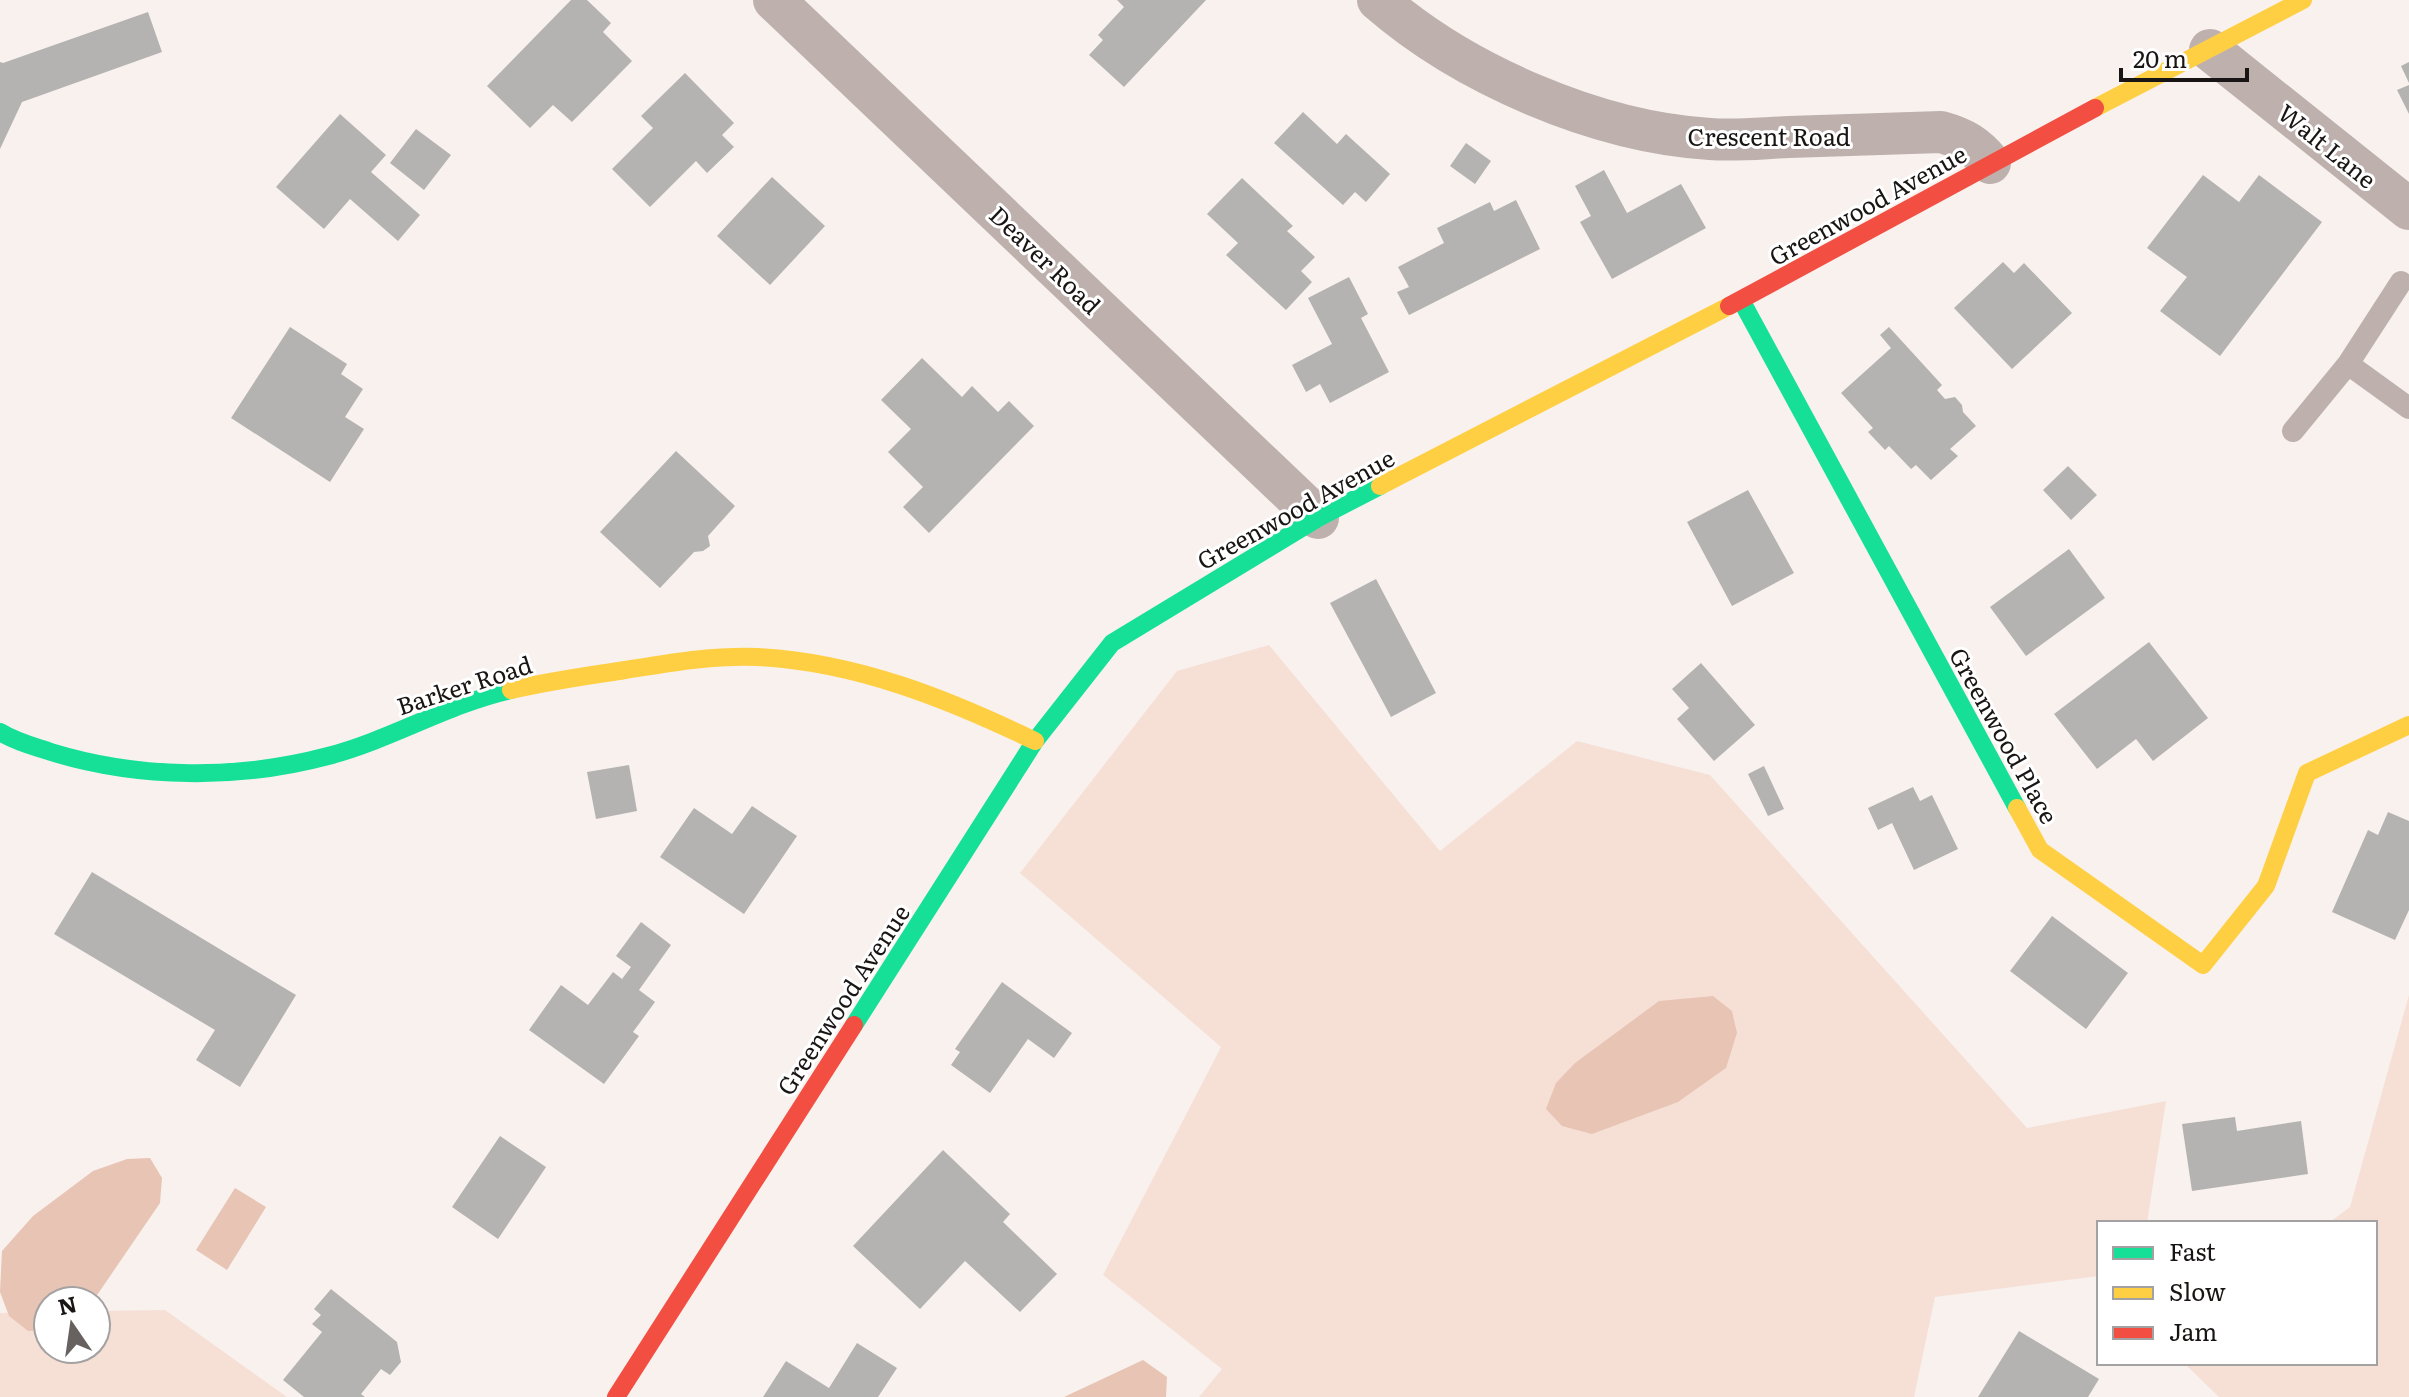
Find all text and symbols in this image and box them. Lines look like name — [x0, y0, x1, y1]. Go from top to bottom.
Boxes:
scale bar — [2121, 32, 2247, 82]
text: 20 m — [2133, 40, 2187, 75]
street label: Walt Lane — [2271, 95, 2385, 195]
street label: Crescent Road — [1688, 118, 1851, 153]
street label: Greenwood Avenue — [1762, 135, 1972, 273]
street label: Deaver Road — [982, 197, 1110, 321]
street label: Greenwood Avenue — [1190, 439, 1400, 577]
street label: Greenwood Place — [1942, 641, 2068, 829]
street label: Barker Road — [392, 646, 536, 722]
street label: Greenwood Avenue — [767, 897, 917, 1101]
legend — [2097, 1221, 2377, 1365]
text: Fast — [2169, 1233, 2216, 1268]
text: Slow — [2169, 1273, 2226, 1308]
north arrow — [32, 1285, 112, 1365]
text: N — [54, 1286, 80, 1322]
text: Jam — [2169, 1313, 2217, 1348]

